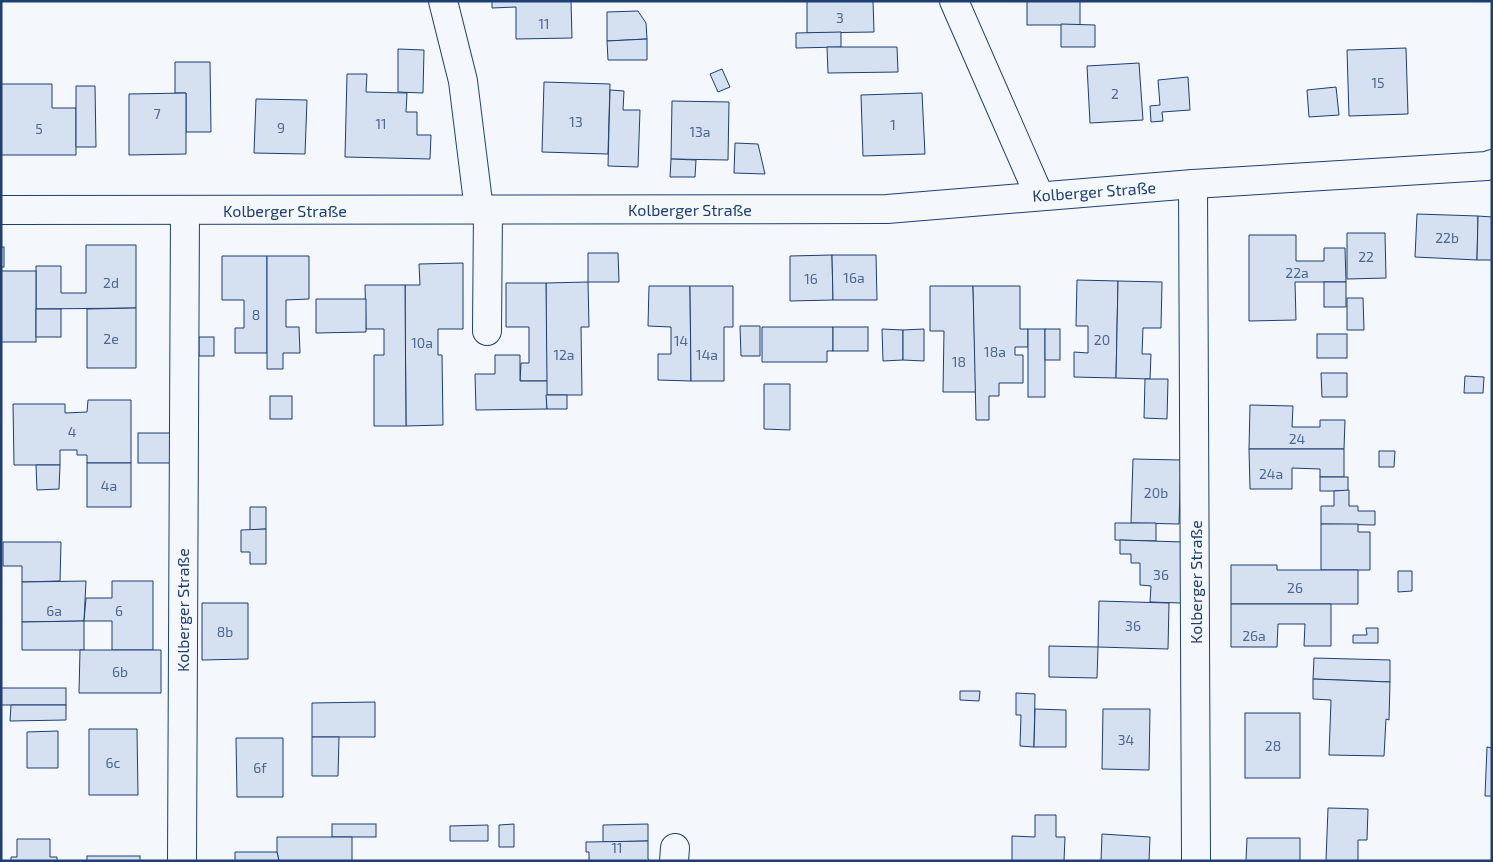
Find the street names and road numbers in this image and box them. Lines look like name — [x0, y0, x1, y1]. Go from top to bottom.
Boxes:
street label: Kolberger Straße — [1032, 177, 1156, 205]
street label: Kolberger Straße — [628, 200, 752, 219]
street label: Kolberger Straße — [223, 201, 347, 220]
street label: Kolberger Straße — [1186, 520, 1205, 644]
street label: Kolberger Straße — [173, 548, 192, 672]

